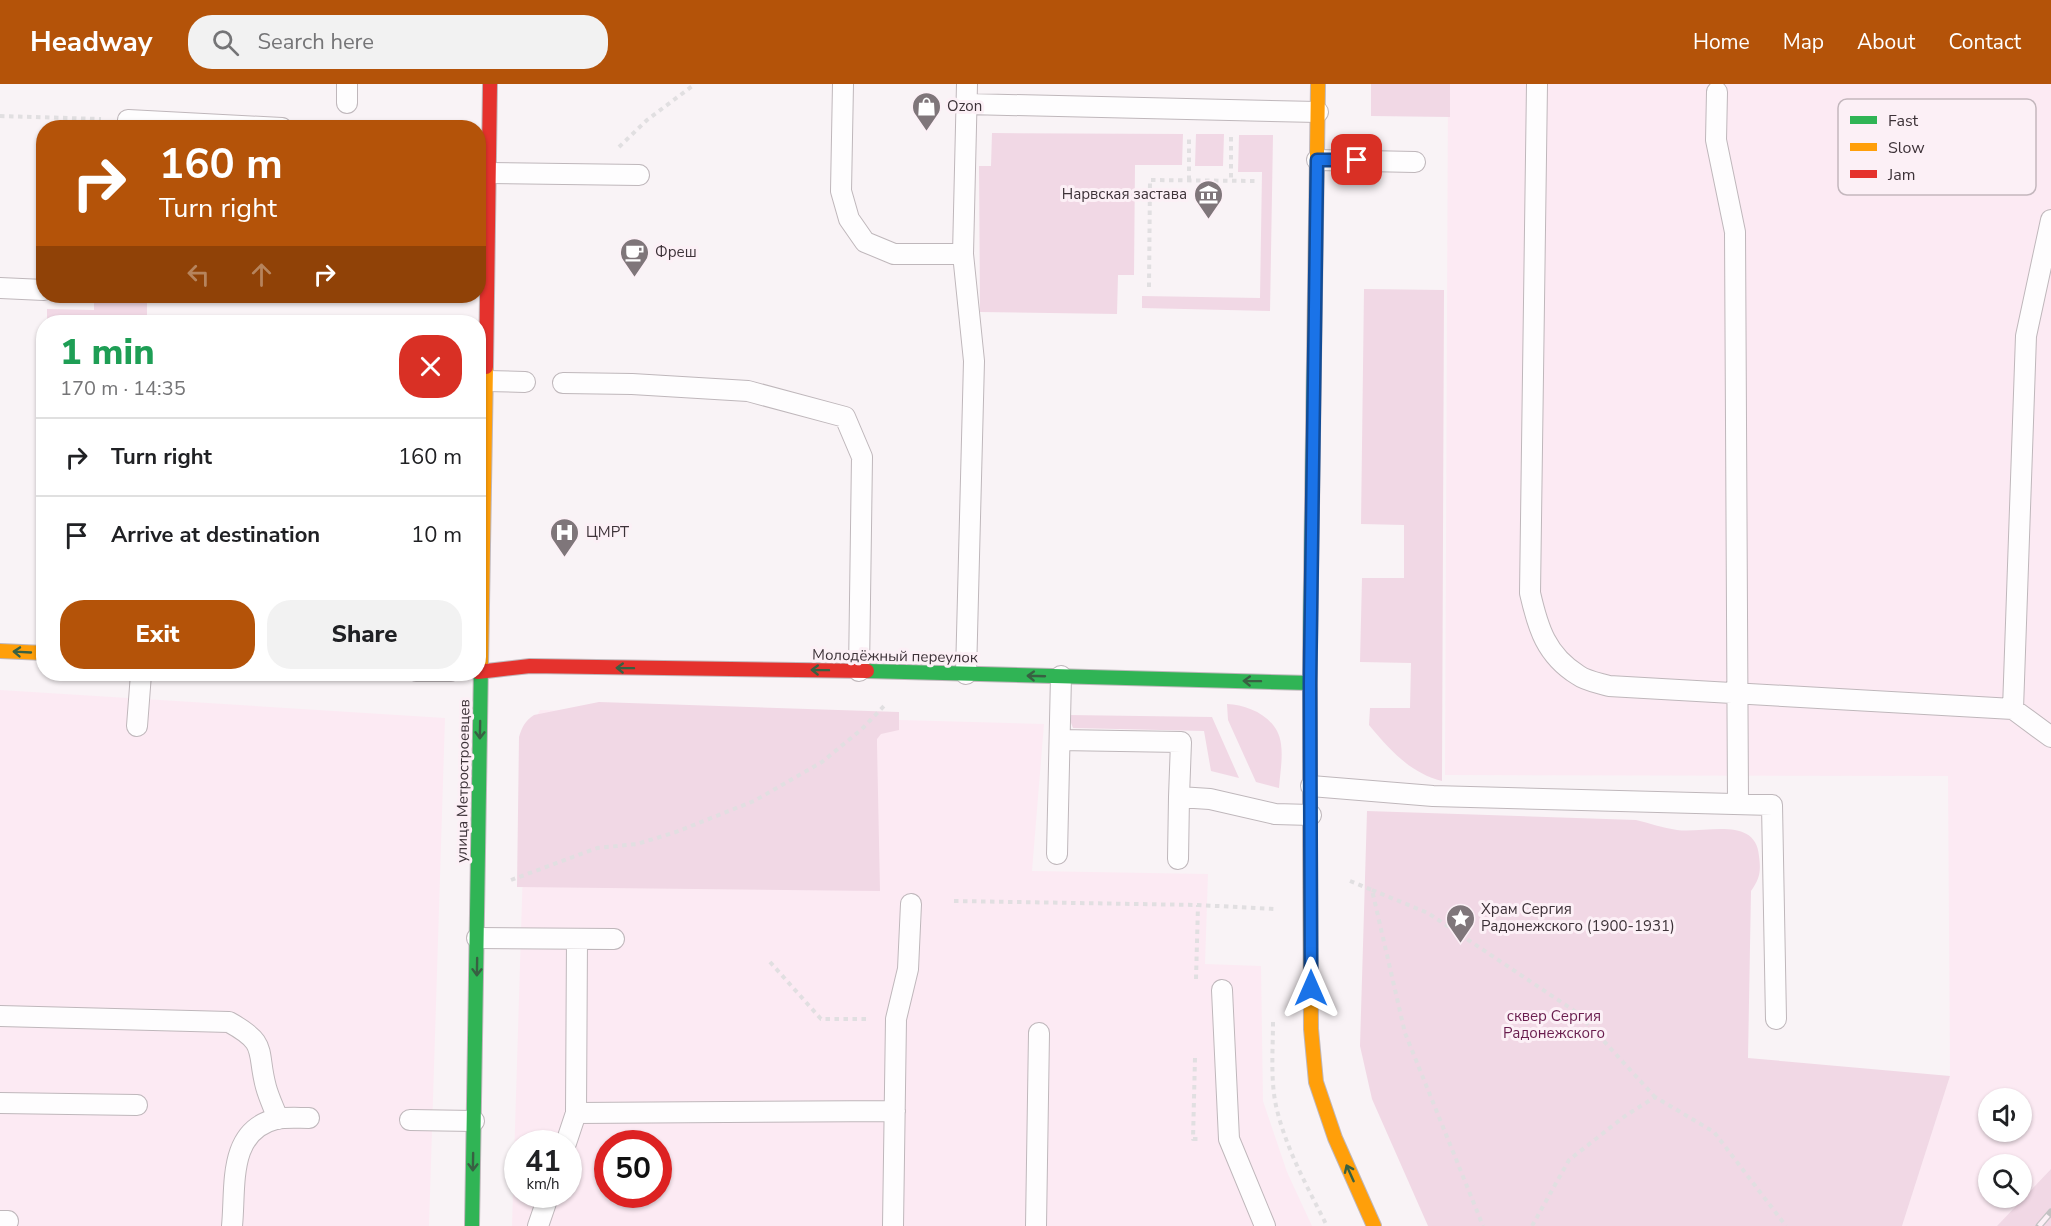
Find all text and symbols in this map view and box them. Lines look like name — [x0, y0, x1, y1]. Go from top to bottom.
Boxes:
search box — [188, 15, 608, 69]
text: Headway — [30, 23, 152, 61]
icon: search — [209, 26, 242, 59]
text: Search here — [257, 27, 374, 57]
text: Home — [1693, 28, 1750, 56]
text: Map — [1783, 28, 1824, 56]
text: About — [1857, 28, 1915, 56]
text: Contact — [1948, 28, 2021, 56]
shop icon: Ozon — [910, 90, 942, 132]
place label: Ozon — [947, 96, 982, 116]
legend — [1838, 99, 2036, 195]
text: Fast — [1888, 110, 1919, 132]
pin — [1331, 134, 1382, 185]
text: 160 m — [159, 136, 283, 193]
text: Slow — [1888, 137, 1925, 159]
icon: arrive — [1340, 143, 1373, 176]
icon: right — [60, 144, 138, 222]
text: Jam — [1887, 164, 1915, 186]
museum icon: Нарвская застава — [1192, 178, 1224, 220]
place label: Нарвская застава — [1062, 184, 1187, 204]
text: Turn right — [159, 190, 277, 227]
cafe icon: Фреш — [618, 236, 650, 278]
place label: Фреш — [655, 242, 697, 262]
icon: left — [182, 258, 215, 291]
icon: ahead — [245, 258, 278, 291]
icon: right — [308, 258, 341, 291]
text: 1 min — [60, 328, 155, 377]
button: close — [399, 335, 462, 398]
text: 170 m · 14:35 — [60, 375, 186, 402]
icon: right — [60, 441, 93, 474]
text: Turn right — [111, 442, 212, 472]
text: 160 m — [398, 442, 462, 472]
hospital icon: ЦМРТ — [549, 516, 581, 558]
icon: arrive — [60, 519, 93, 552]
text: Arrive at destination — [111, 520, 320, 550]
text: 10 m — [411, 520, 462, 550]
place label: ЦМРТ — [586, 522, 629, 542]
button: Exit — [60, 600, 255, 669]
button: Share — [267, 600, 462, 669]
street label: Молодёжный переулок — [812, 645, 978, 667]
one-way arrow — [12, 646, 32, 657]
one-way arrow — [615, 662, 635, 673]
one-way arrow — [810, 665, 830, 676]
one-way arrow — [1026, 670, 1046, 681]
one-way arrow — [1242, 676, 1262, 687]
street label: улица Метростроевцев — [452, 699, 474, 863]
one-way arrow — [474, 720, 486, 740]
place label: Храм Сергия Радонежского (1900-1931) — [1481, 899, 1675, 936]
place icon: Храм Сергия Радонежского (1900-1931) — [1444, 902, 1476, 944]
position arrow — [1279, 956, 1343, 1020]
one-way arrow — [471, 957, 483, 977]
park label: сквер Сергия Радонежского — [1503, 1006, 1605, 1043]
map controls — [1978, 1088, 2032, 1208]
button: sound — [1978, 1088, 2032, 1142]
speed limit sign: 50 — [594, 1130, 672, 1208]
text: 41 — [525, 1141, 561, 1182]
one-way arrow — [467, 1152, 479, 1172]
button: search — [1978, 1154, 2032, 1208]
one-way arrow — [1344, 1164, 1356, 1182]
text: km/h — [526, 1174, 560, 1194]

